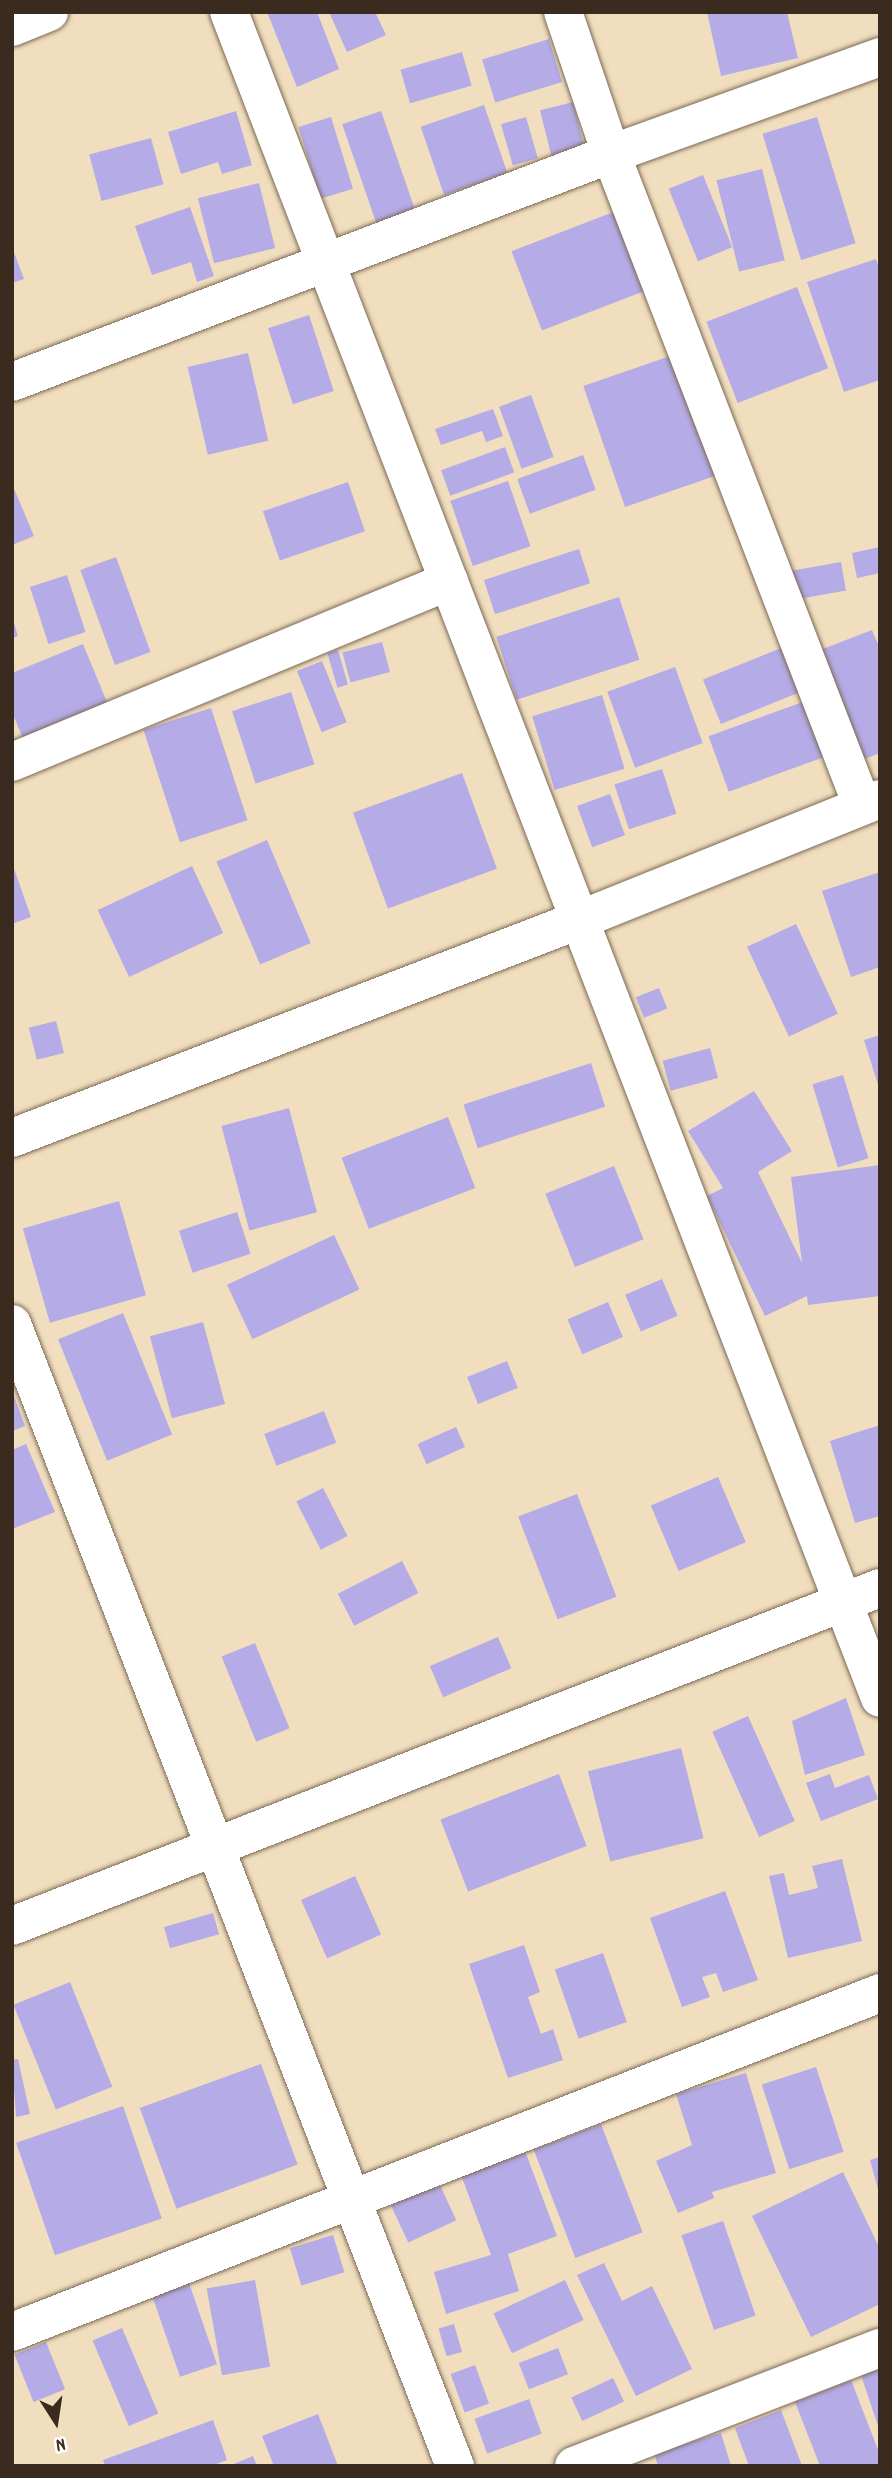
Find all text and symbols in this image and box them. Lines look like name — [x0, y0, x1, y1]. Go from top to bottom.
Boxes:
north arrow — [21, 2387, 91, 2457]
text: N — [53, 2429, 68, 2457]

